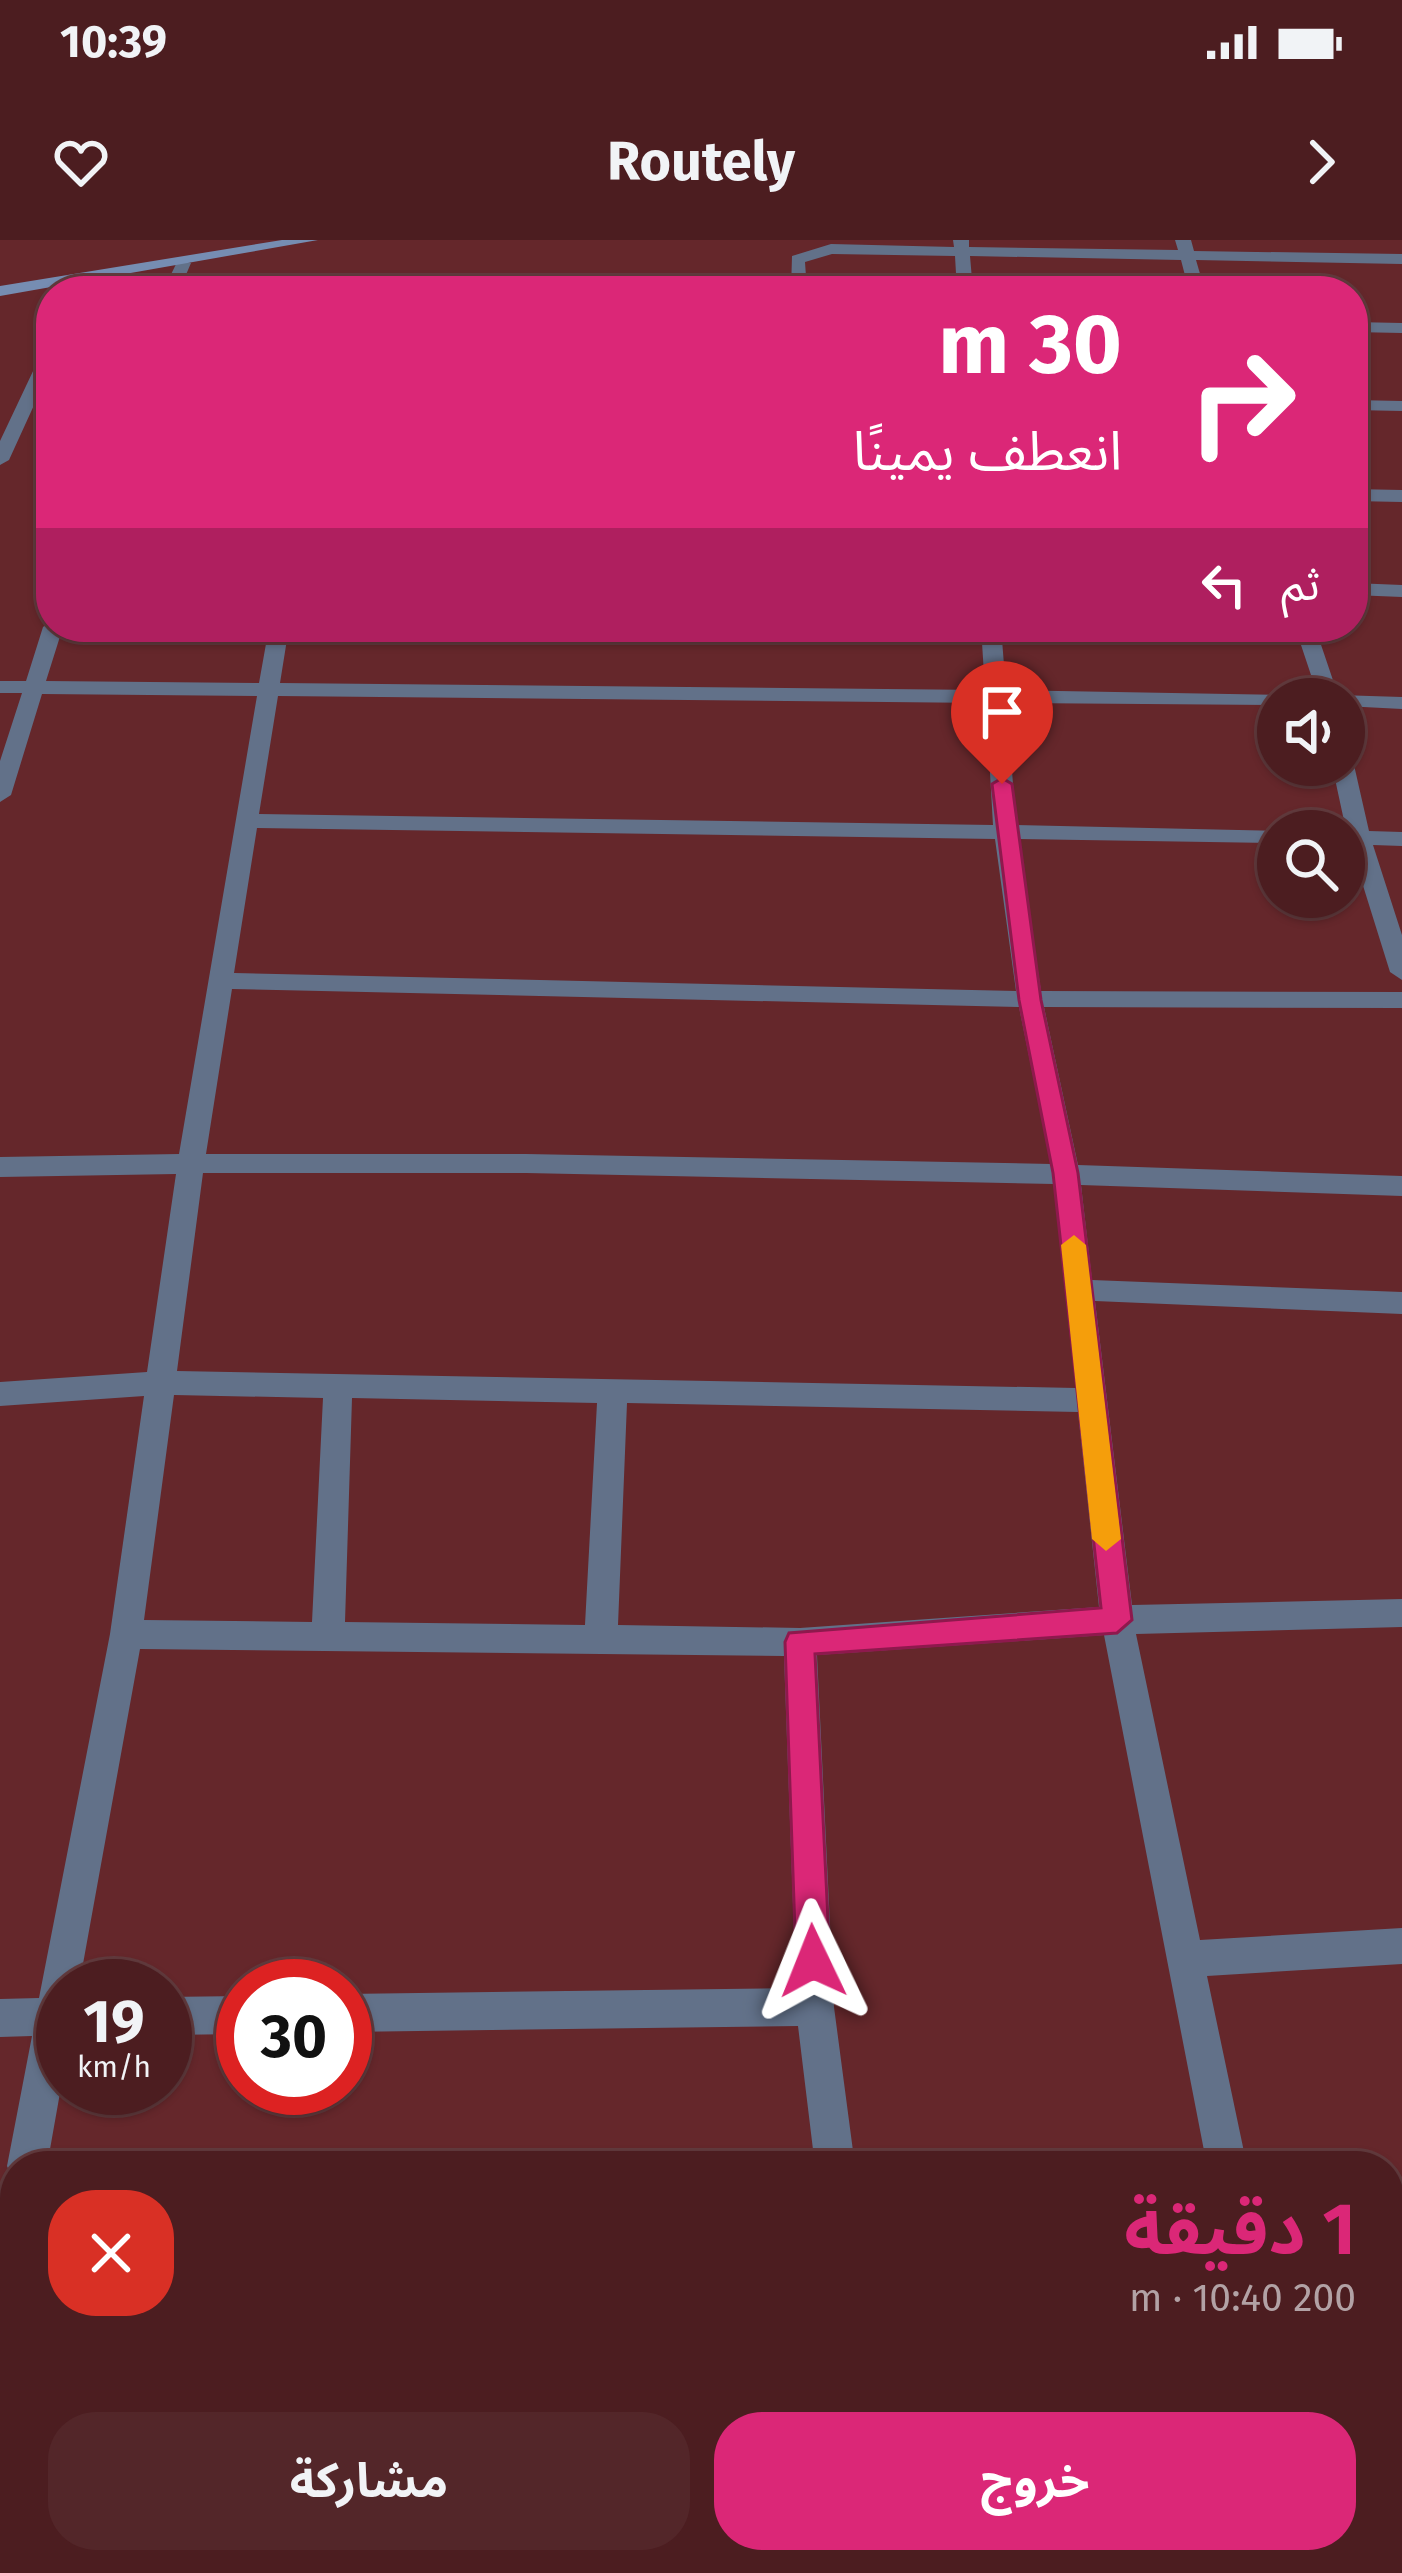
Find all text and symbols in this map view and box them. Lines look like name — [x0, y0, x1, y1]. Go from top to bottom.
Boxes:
text: 10:39 — [60, 15, 167, 69]
icon: heart — [48, 129, 114, 195]
icon: forward — [1288, 129, 1354, 195]
text: Routely — [607, 130, 795, 194]
text: 30 m — [938, 294, 1122, 395]
icon: right — [1164, 324, 1320, 480]
text: انعطف يمينًا — [853, 420, 1122, 484]
icon: left — [1191, 552, 1257, 618]
text: ثم — [1281, 558, 1320, 612]
pin — [951, 661, 1053, 784]
map controls — [1257, 678, 1365, 918]
button: sound — [1257, 678, 1365, 786]
icon: arrive — [969, 679, 1035, 745]
button: search — [1257, 810, 1365, 918]
position arrow — [750, 1898, 876, 2024]
speed limit sign: 30 — [216, 1959, 372, 2115]
text: 19 — [83, 1986, 145, 2058]
text: km/h — [77, 2049, 151, 2085]
text: 1 دقيقة — [1124, 2187, 1356, 2273]
button: close — [48, 2190, 174, 2316]
text: 200 m · 10:40 — [1129, 2275, 1356, 2321]
button: مشاركة — [48, 2412, 690, 2550]
button: خروج — [714, 2412, 1356, 2550]

